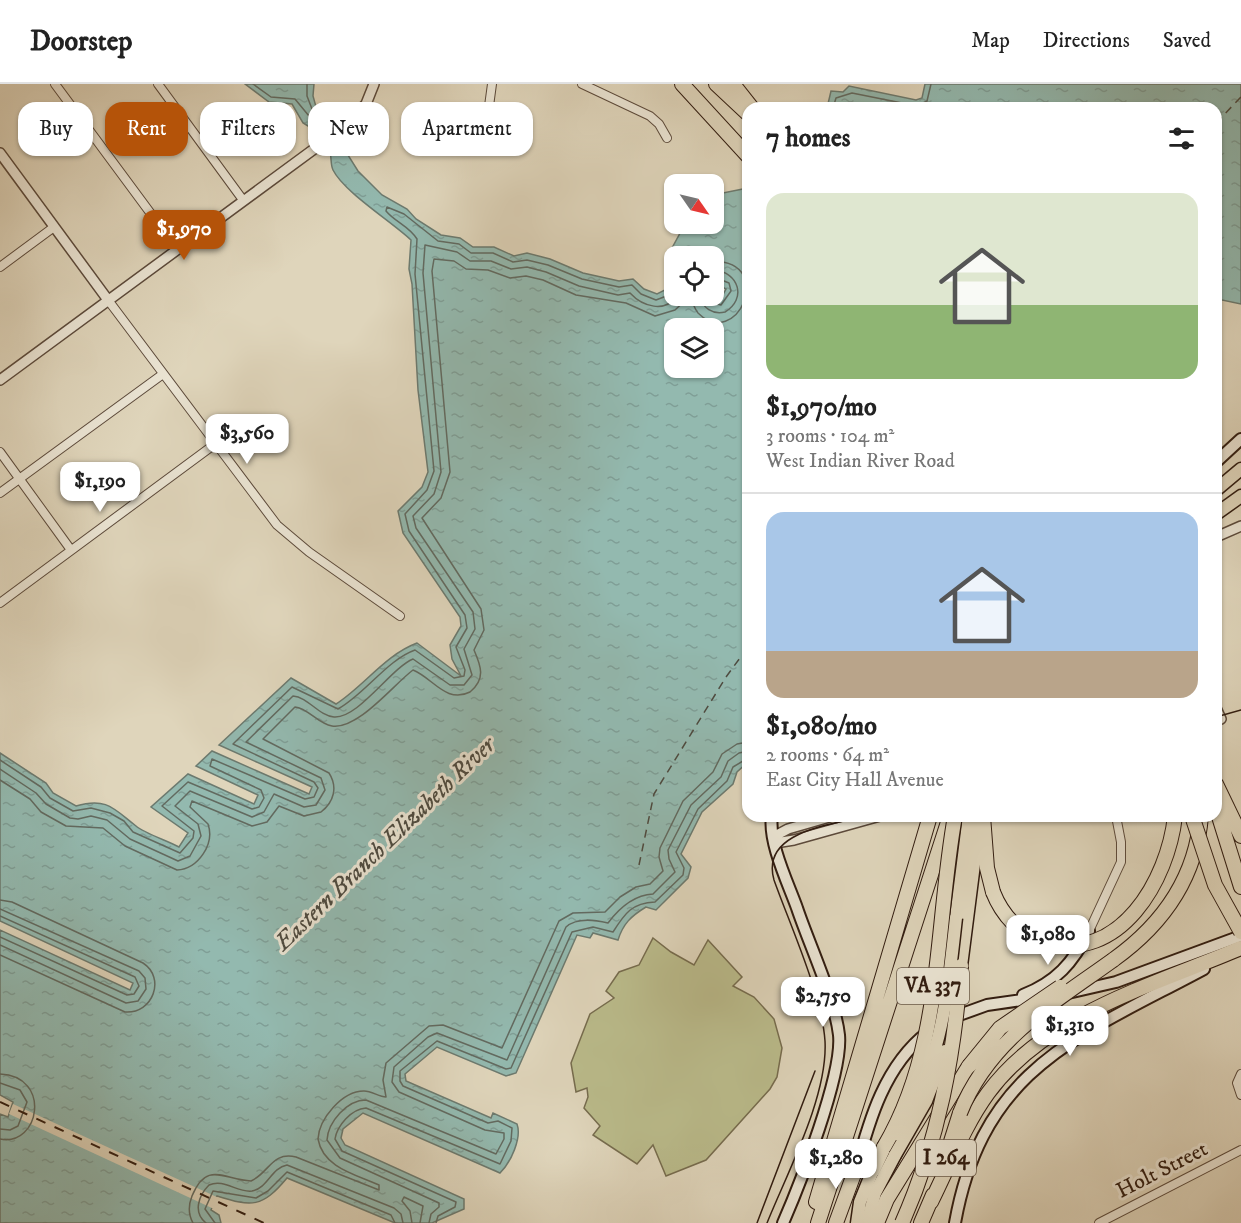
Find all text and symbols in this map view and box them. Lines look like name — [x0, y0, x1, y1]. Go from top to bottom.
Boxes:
text: Doorstep — [30, 24, 132, 59]
text: Map — [971, 28, 1010, 54]
text: Directions — [1043, 28, 1130, 54]
text: Saved — [1163, 28, 1211, 54]
chip: Buy — [18, 102, 93, 156]
chip: Rent — [105, 102, 188, 156]
chip: Filters — [200, 102, 296, 156]
chip: New — [308, 102, 389, 156]
chip: Apartment — [401, 102, 533, 156]
text: 7 homes — [766, 122, 850, 155]
icon: filters — [1165, 122, 1198, 155]
north arrow — [664, 174, 724, 234]
map controls — [664, 174, 724, 378]
pin: $1,970 — [135, 210, 233, 261]
text: $1,970 — [157, 217, 211, 242]
icon: home — [928, 232, 1036, 340]
button: locate — [664, 246, 724, 306]
button: layers — [664, 318, 724, 378]
text: $1,970/mo — [766, 391, 877, 424]
pin: $3,560 — [198, 414, 296, 465]
text: $3,560 — [220, 421, 274, 446]
text: 3 rooms · 104 m² — [766, 424, 894, 449]
text: West Indian River Road — [766, 449, 955, 474]
pin: $1,190 — [51, 462, 149, 513]
text: $1,190 — [74, 469, 126, 494]
icon: home — [928, 551, 1036, 659]
text: $1,080/mo — [766, 710, 877, 743]
water label: Eastern Branch Elizabeth River — [267, 729, 503, 959]
text: 2 rooms · 64 m² — [766, 743, 889, 768]
text: East City Hall Avenue — [766, 768, 944, 793]
pin: $1,080 — [999, 915, 1097, 966]
text: $1,080 — [1020, 922, 1076, 947]
road number: VA 337 — [897, 968, 969, 1004]
pin: $2,750 — [774, 977, 872, 1028]
text: $2,750 — [795, 984, 851, 1009]
pin: $1,310 — [1021, 1006, 1119, 1057]
text: $1,310 — [1045, 1013, 1095, 1038]
street label: Holt Street — [1112, 1135, 1212, 1205]
pin: $1,280 — [787, 1139, 885, 1190]
road number: I 264 — [916, 1140, 976, 1176]
text: $1,280 — [809, 1146, 863, 1171]

